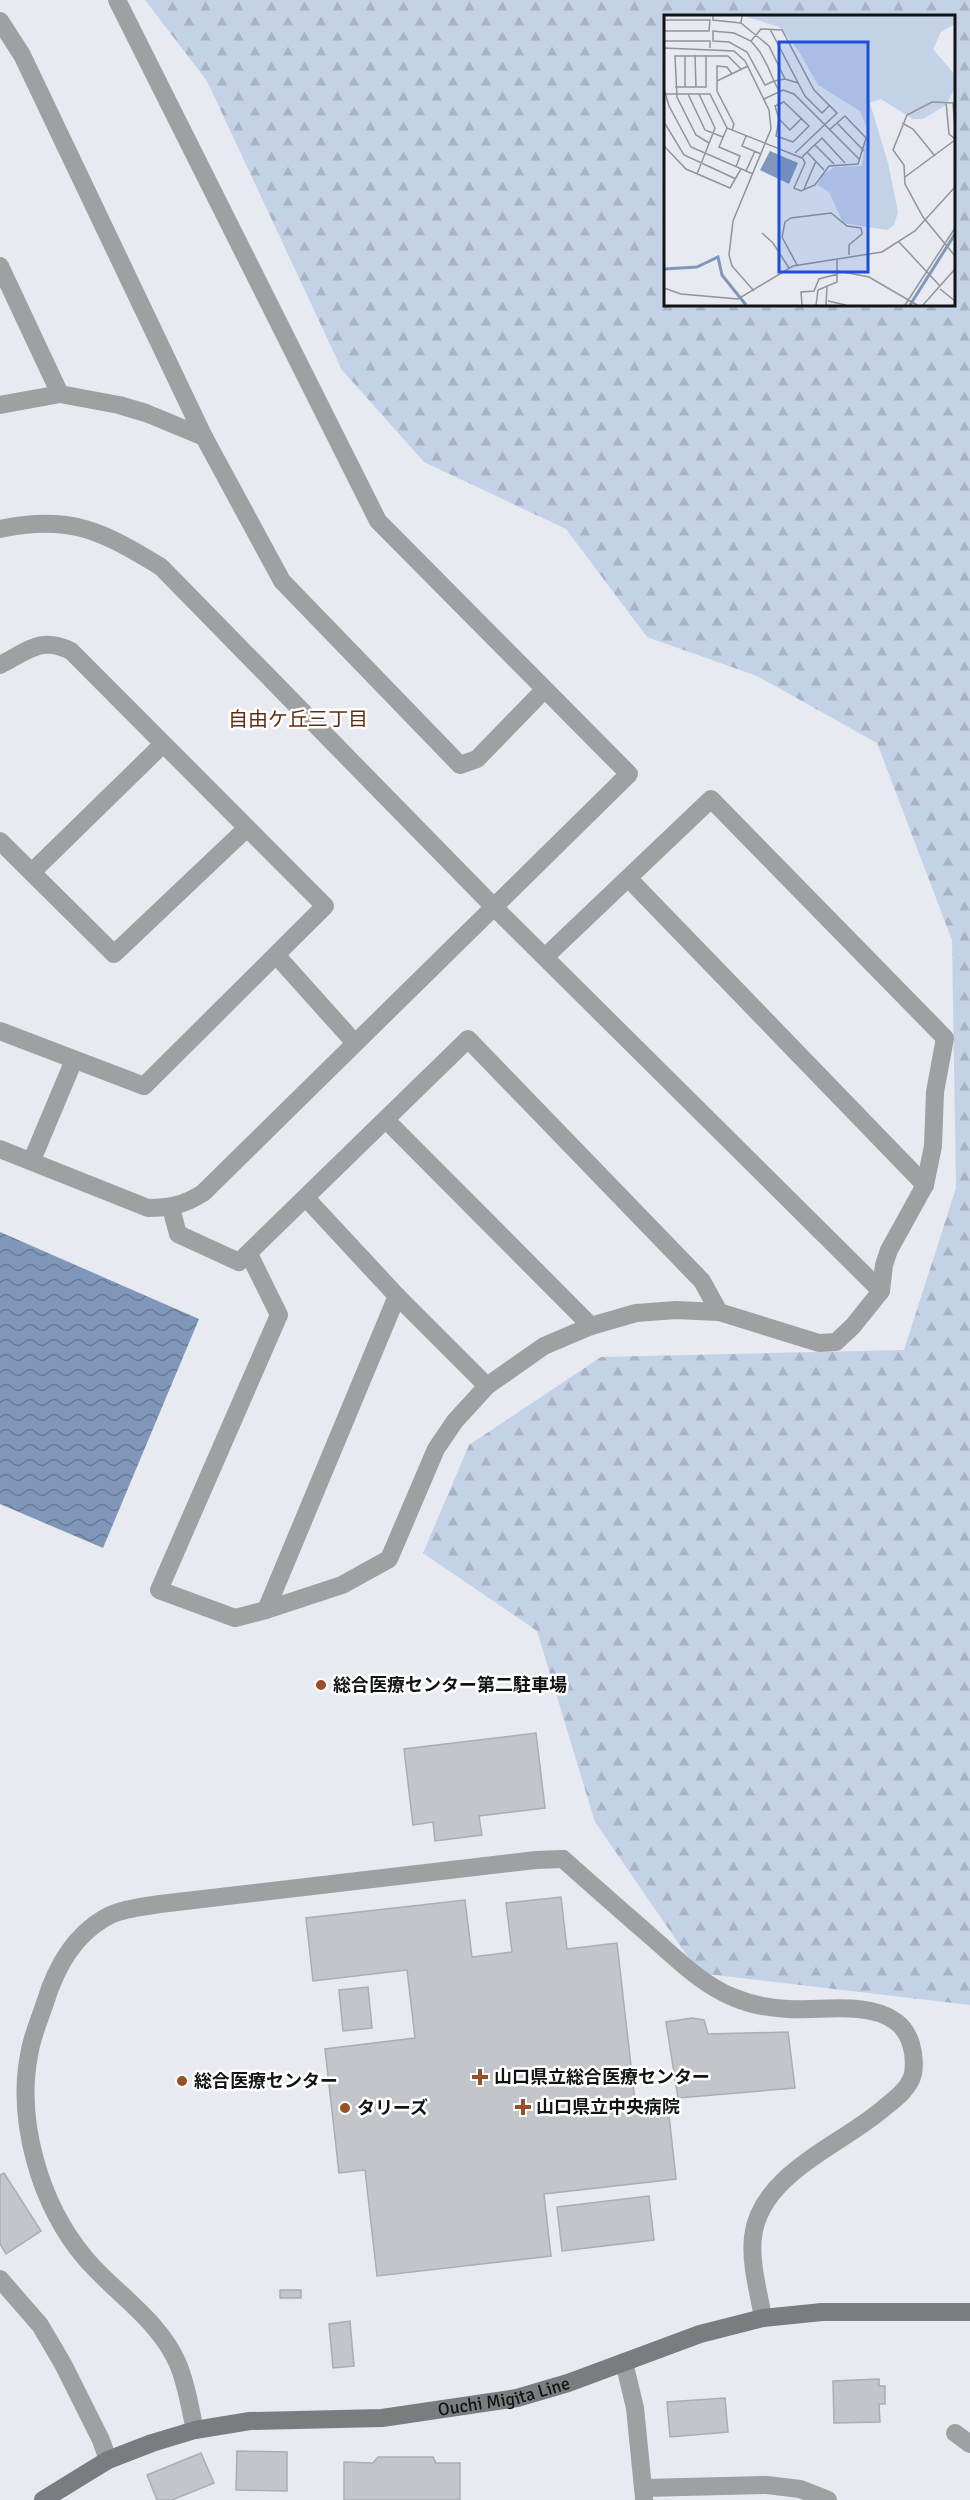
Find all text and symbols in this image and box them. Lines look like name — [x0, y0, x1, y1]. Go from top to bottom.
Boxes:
inset map — [664, 15, 955, 306]
district label: 自由ケ丘三丁目 — [228, 707, 368, 732]
place label: 総合医療センター第二駐車場 — [333, 1674, 567, 1696]
marker: 総合医療センター第二駐車場 — [314, 1678, 328, 1692]
place label: 山口県立総合医療センター — [494, 2066, 710, 2088]
marker: 山口県立総合医療センター — [471, 2068, 489, 2086]
place label: 総合医療センター — [194, 2070, 338, 2092]
marker: 総合医療センター — [175, 2074, 189, 2088]
place label: 山口県立中央病院 — [536, 2096, 680, 2118]
place label: タリーズ — [357, 2097, 428, 2119]
marker: 山口県立中央病院 — [514, 2098, 532, 2116]
marker: タリーズ — [338, 2101, 352, 2115]
street label: Ouchi Migita Line — [436, 2372, 573, 2421]

